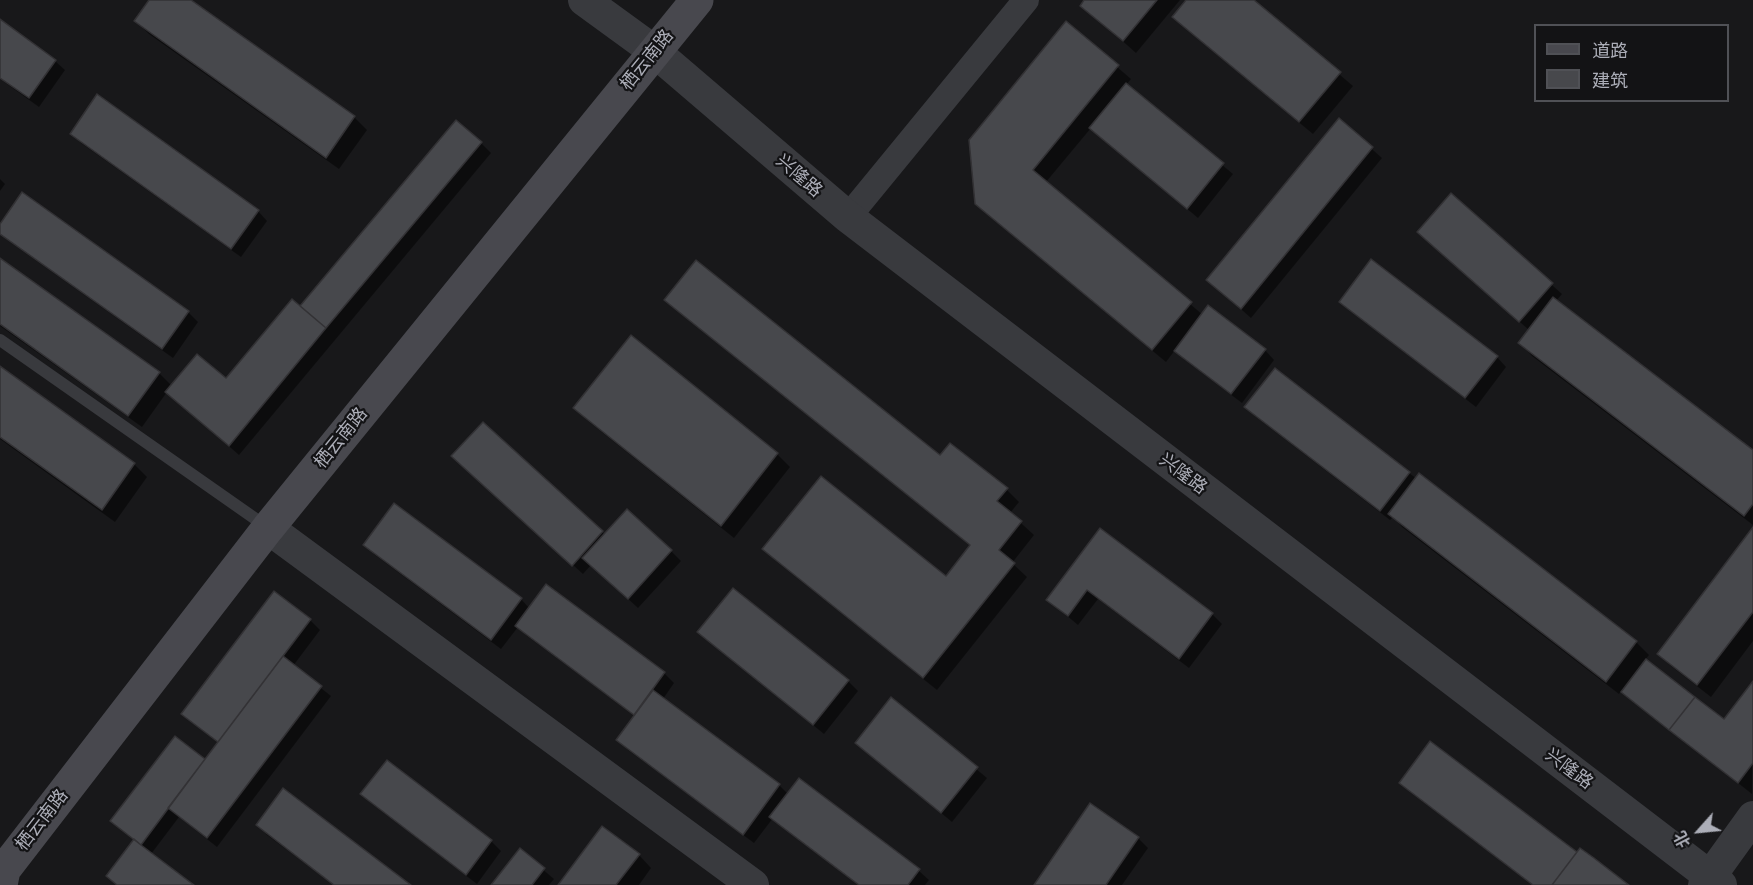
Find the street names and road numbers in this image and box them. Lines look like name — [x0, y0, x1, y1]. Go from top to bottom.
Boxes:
street label: 栖云南路 — [616, 25, 678, 95]
street label: 兴隆路 — [772, 150, 826, 202]
street label: 栖云南路 — [310, 403, 372, 473]
street label: 兴隆路 — [1155, 449, 1211, 499]
street label: 兴隆路 — [1541, 744, 1597, 794]
street label: 栖云南路 — [11, 785, 73, 855]

